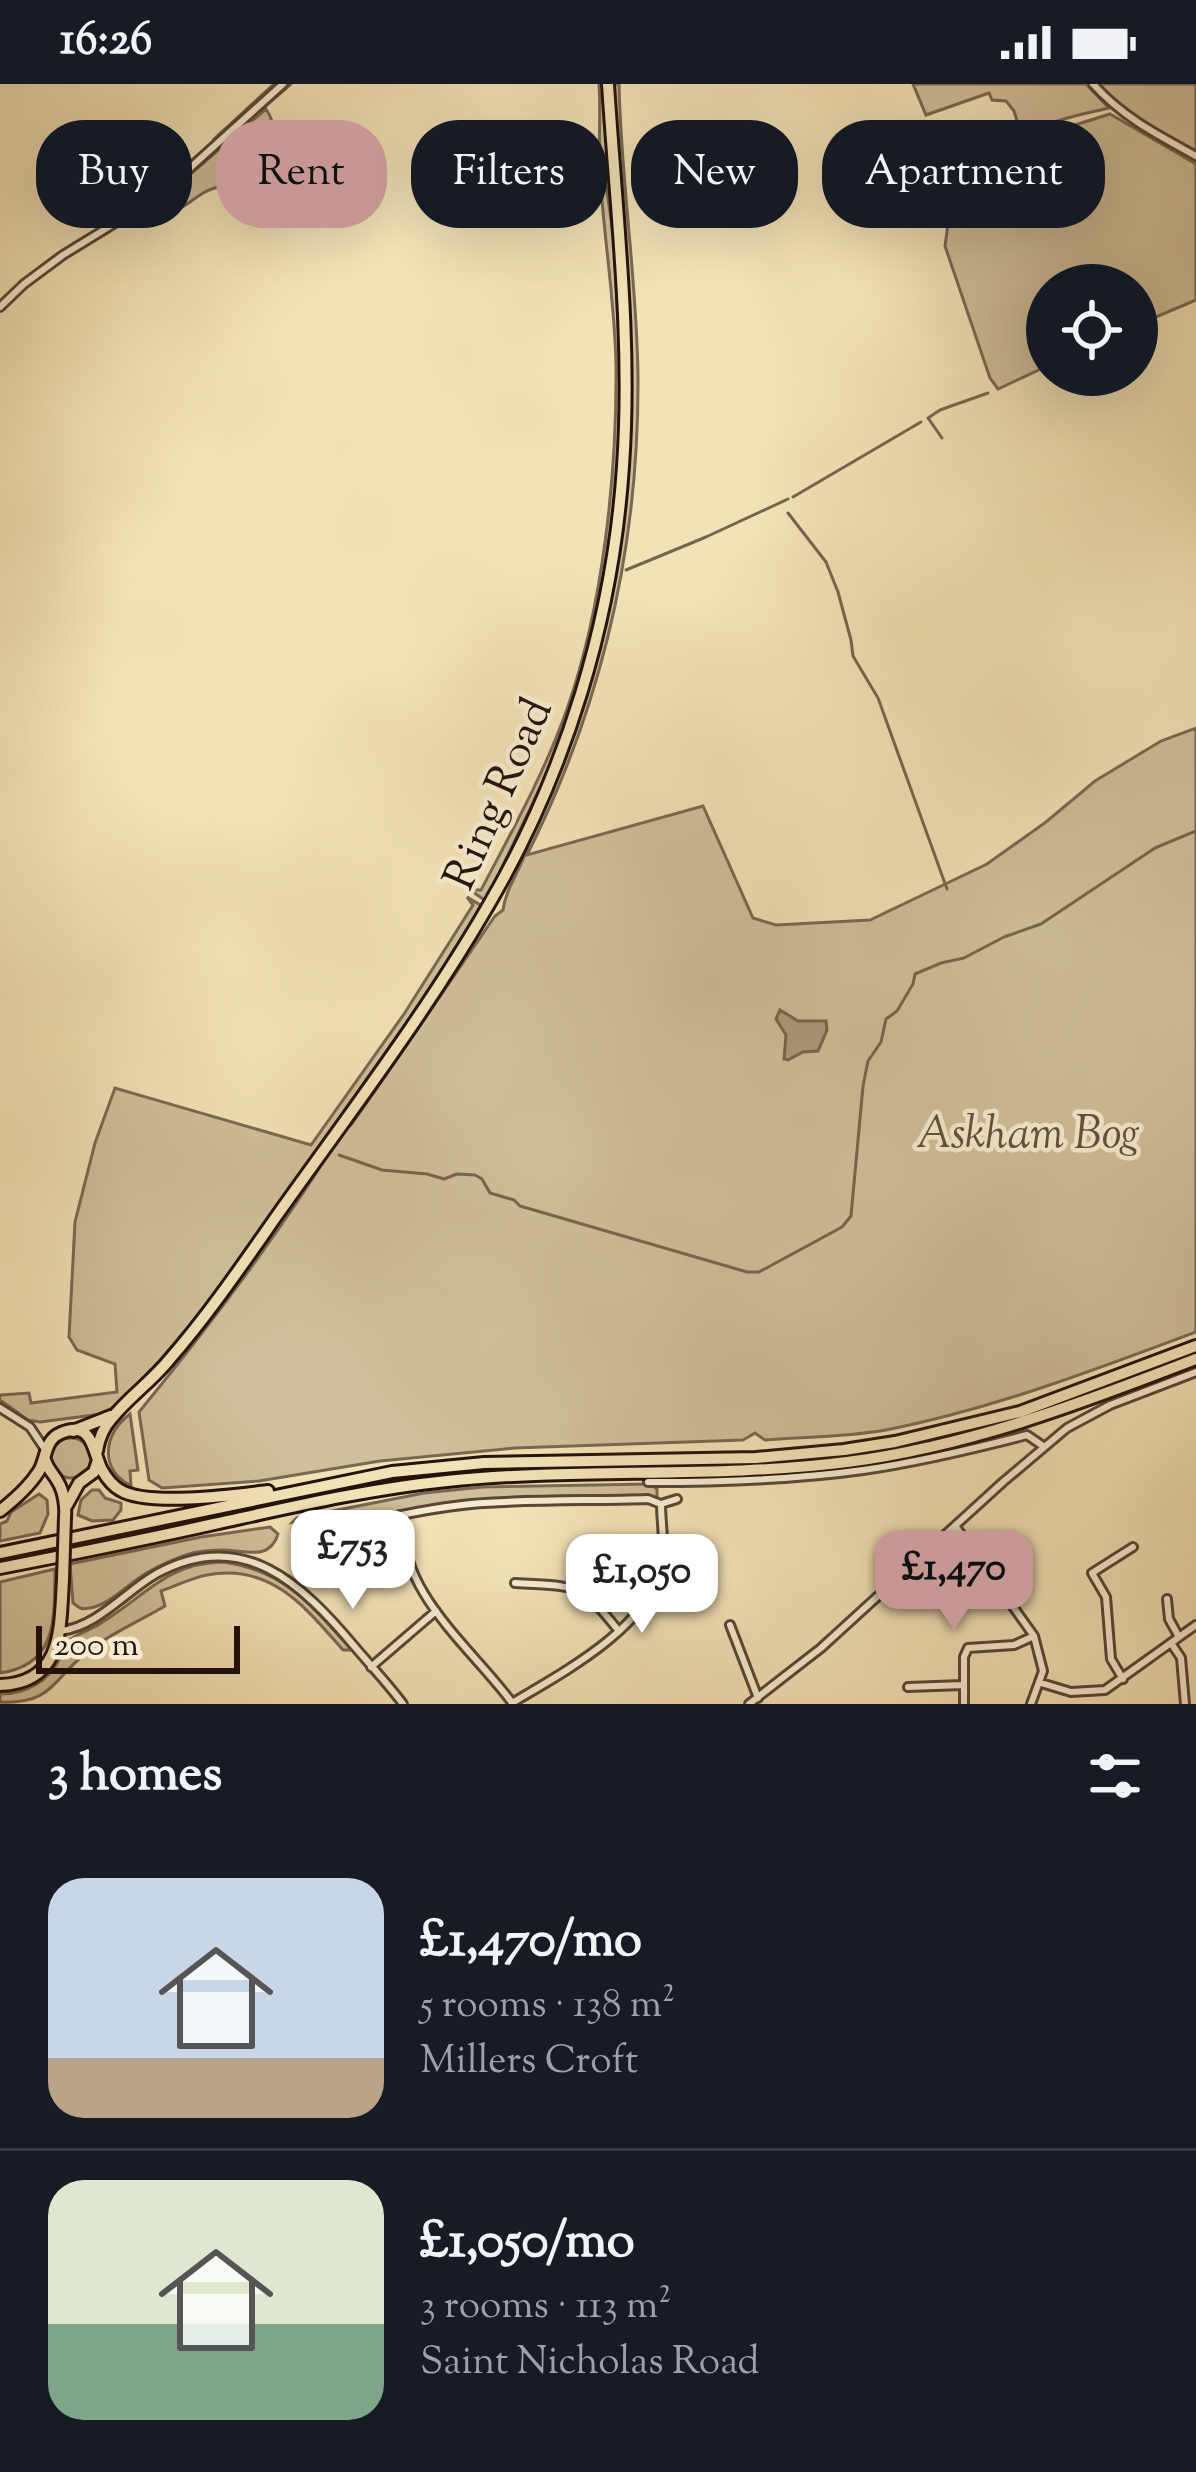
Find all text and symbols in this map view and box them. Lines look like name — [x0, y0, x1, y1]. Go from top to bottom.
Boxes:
text: 16:26 — [60, 10, 152, 75]
chip: Buy — [36, 120, 192, 228]
chip: Rent — [216, 120, 387, 228]
chip: Filters — [411, 120, 607, 228]
chip: New — [631, 120, 798, 228]
chip: Apartment — [822, 120, 1105, 228]
map controls — [1026, 264, 1158, 396]
button: locate — [1026, 264, 1158, 396]
street label: Ring Road — [430, 689, 572, 902]
park label: Askham Bog — [916, 1104, 1140, 1169]
pin: £753 — [282, 1510, 424, 1612]
text: £753 — [318, 1521, 388, 1577]
pin: £1,470 — [856, 1531, 1052, 1633]
pin: £1,050 — [544, 1534, 740, 1636]
text: £1,470 — [902, 1542, 1006, 1598]
text: £1,050 — [593, 1545, 691, 1601]
scale bar — [36, 1620, 240, 1673]
text: 200 m — [54, 1623, 139, 1671]
text: 3 homes — [48, 1740, 222, 1813]
icon: filters — [1082, 1743, 1148, 1809]
text: £1,470/mo — [420, 1906, 642, 1979]
icon: home — [144, 1926, 288, 2070]
text: 5 rooms · 138 m² — [420, 1979, 675, 2035]
text: Millers Croft — [420, 2035, 638, 2091]
text: £1,050/mo — [420, 2207, 635, 2280]
icon: home — [144, 2228, 288, 2372]
text: 3 rooms · 113 m² — [420, 2280, 671, 2336]
text: Saint Nicholas Road — [420, 2336, 760, 2392]

